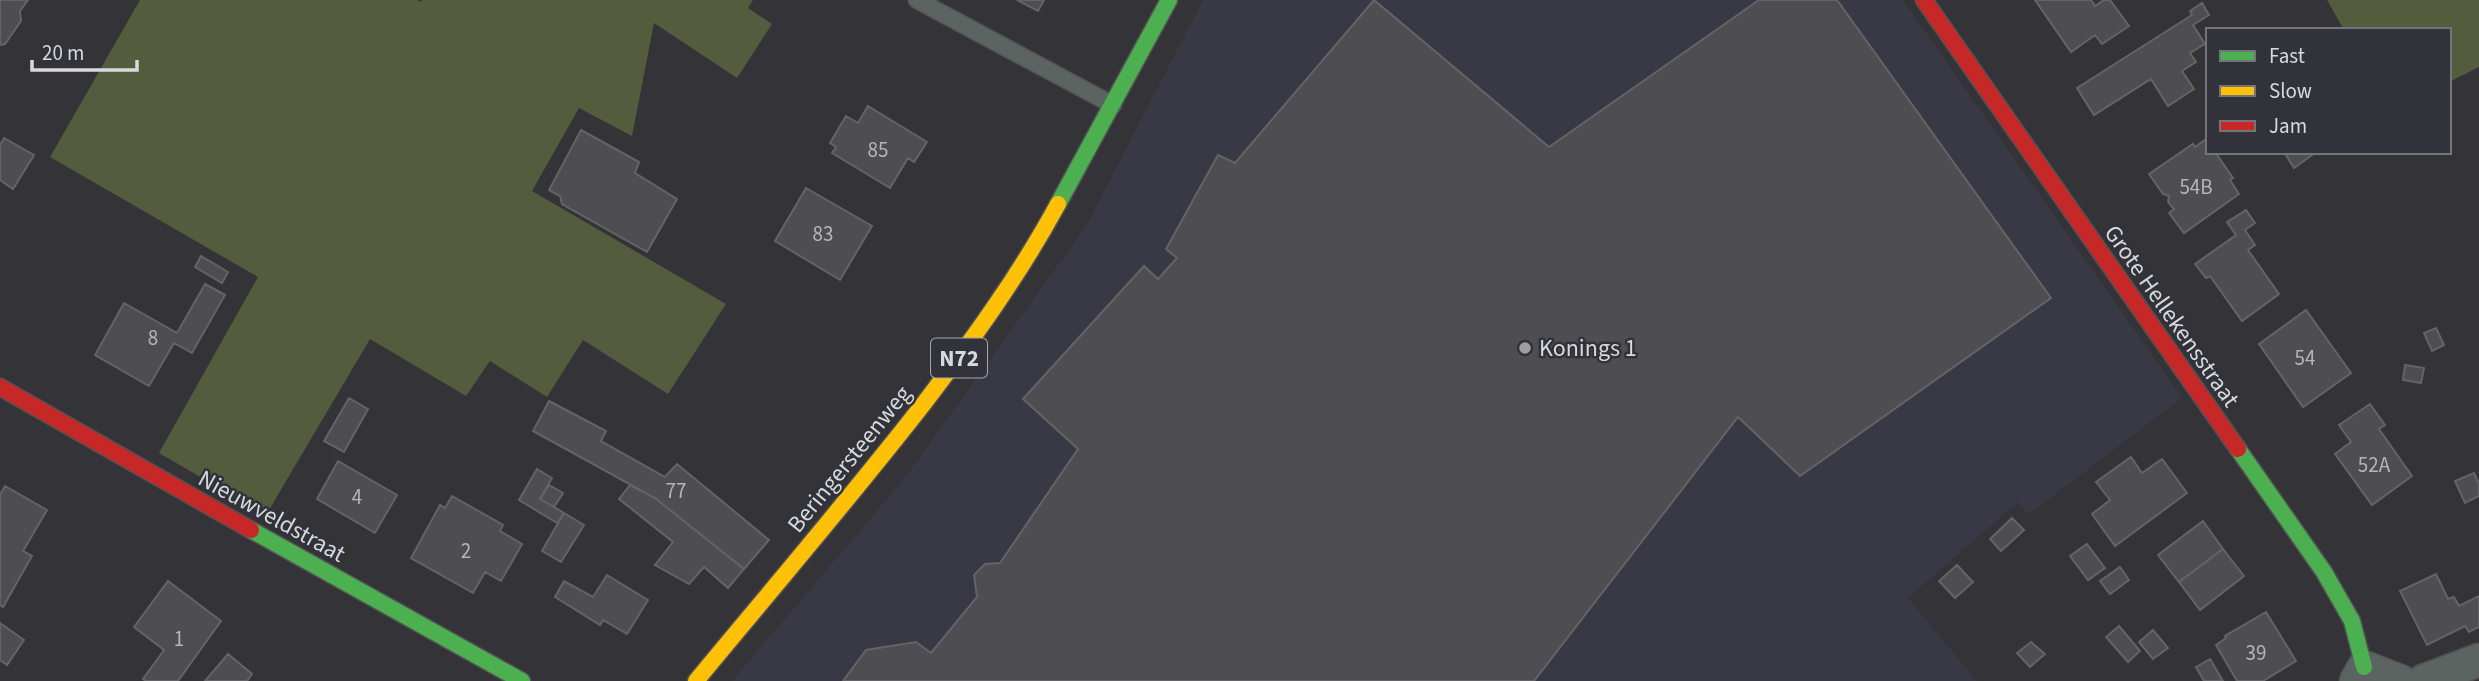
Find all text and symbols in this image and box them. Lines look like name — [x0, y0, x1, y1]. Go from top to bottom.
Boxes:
scale bar — [32, 28, 136, 72]
legend — [2206, 28, 2451, 154]
text: 20 m — [42, 38, 84, 68]
text: Fast — [2269, 41, 2305, 71]
text: Slow — [2269, 76, 2312, 106]
text: Jam — [2269, 111, 2307, 141]
house number: 85 — [868, 135, 888, 165]
house number: 54B — [2179, 172, 2213, 202]
street label: Grote Hellekensstraat — [2095, 218, 2248, 415]
house number: 83 — [813, 219, 833, 249]
house number: 8 — [148, 323, 158, 353]
place label: Konings 1 — [1539, 331, 1637, 366]
road number: N72 — [931, 338, 987, 378]
marker: Konings 1 — [1517, 340, 1533, 356]
house number: 54 — [2295, 343, 2315, 373]
street label: Beringersteenweg — [779, 378, 920, 540]
house number: 52A — [2358, 450, 2391, 480]
street label: Nieuwveldstraat — [192, 461, 352, 571]
house number: 77 — [666, 476, 686, 506]
house number: 4 — [352, 482, 362, 512]
house number: 2 — [461, 536, 471, 566]
house number: 1 — [174, 624, 184, 654]
house number: 39 — [2246, 638, 2266, 668]

